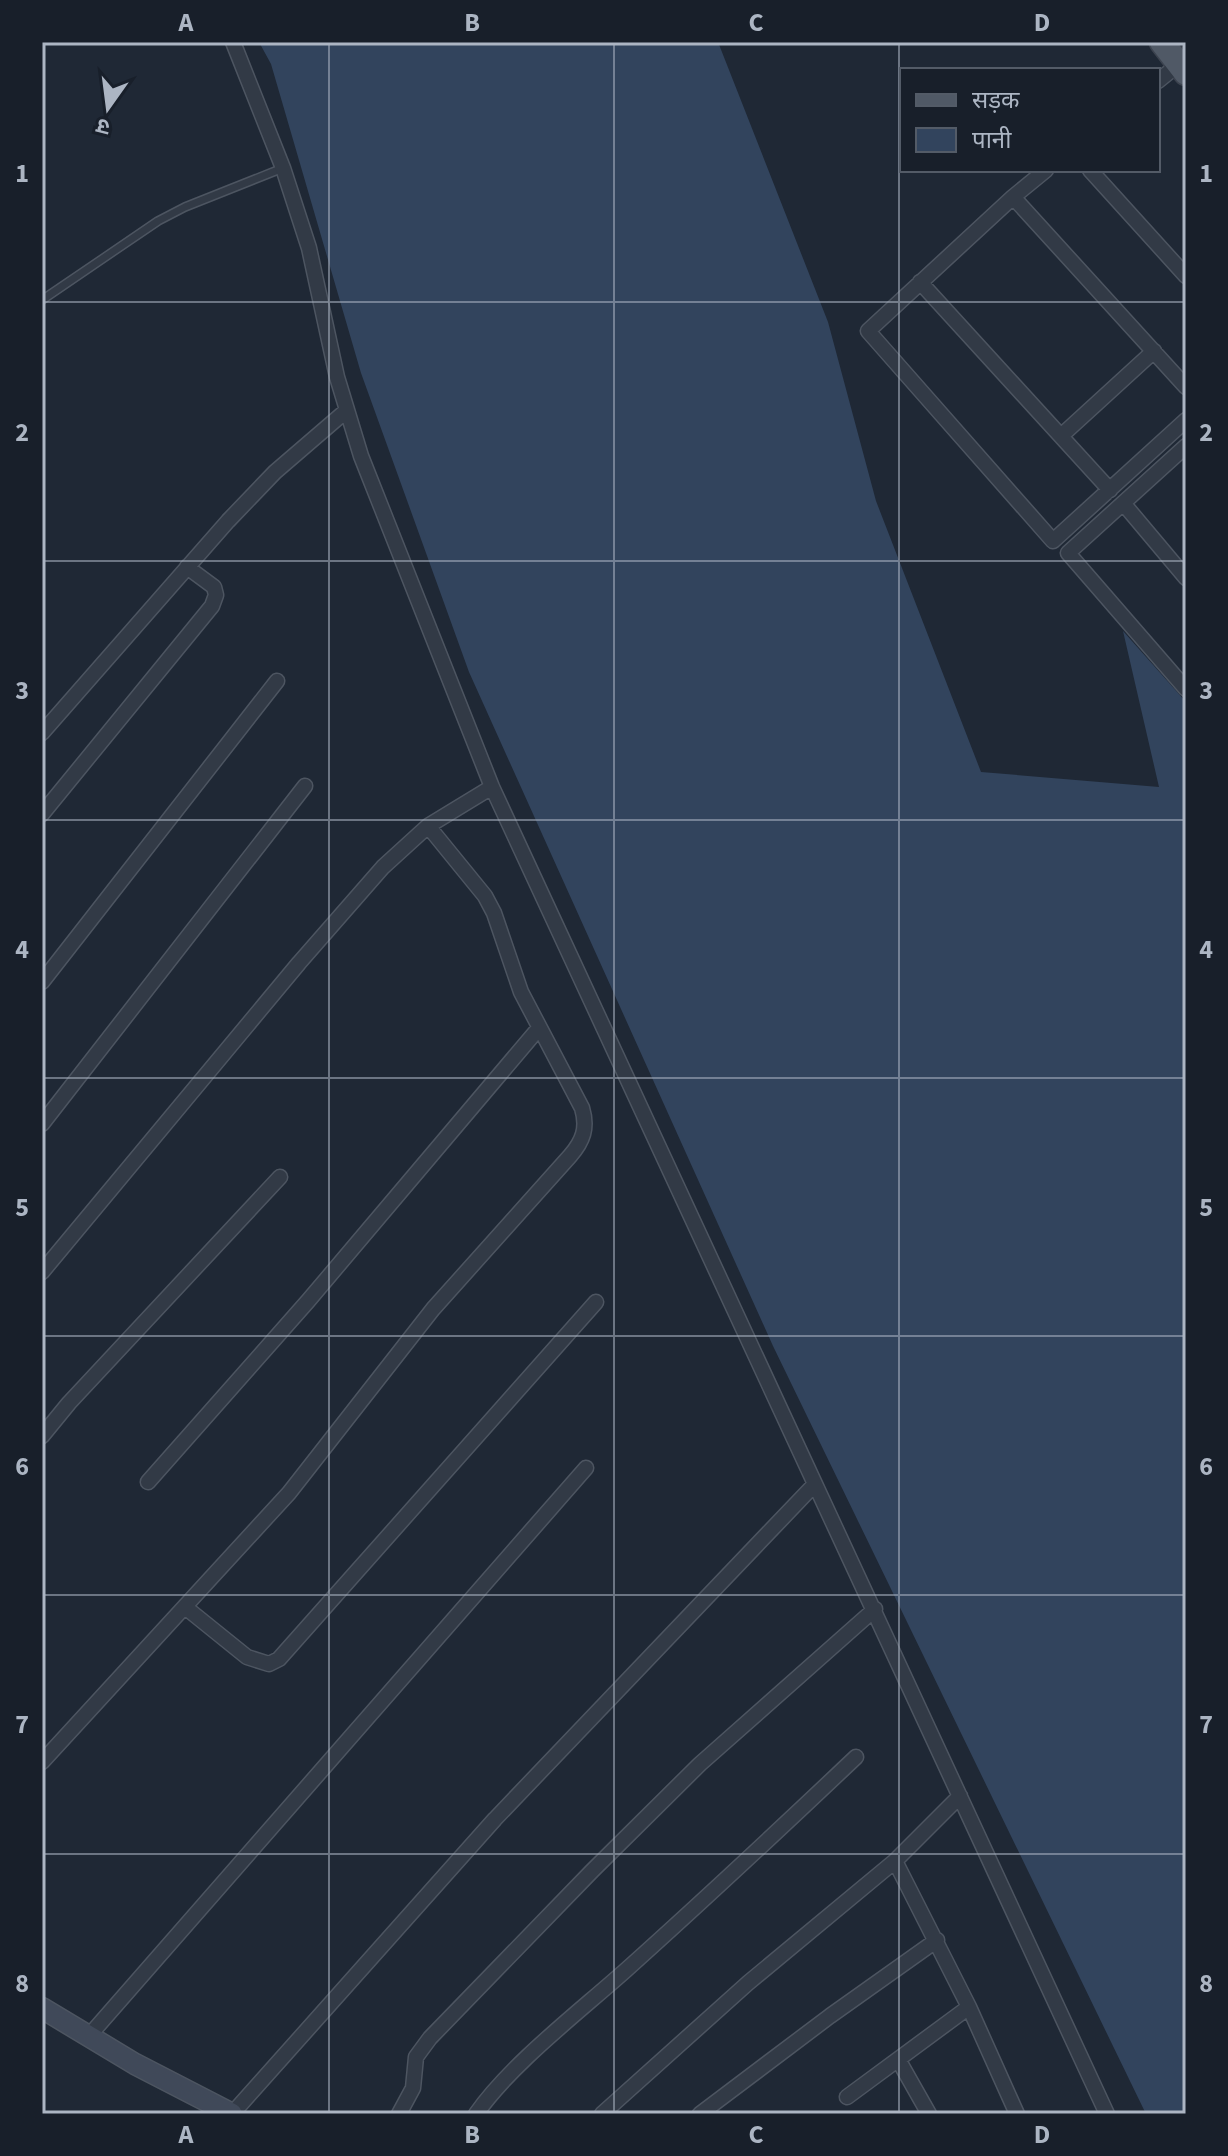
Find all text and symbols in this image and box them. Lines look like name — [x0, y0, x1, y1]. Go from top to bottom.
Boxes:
text: A — [178, 4, 195, 41]
text: B — [464, 4, 480, 41]
text: C — [748, 4, 764, 41]
text: D — [1034, 4, 1050, 41]
north arrow — [68, 68, 148, 148]
legend — [900, 68, 1160, 172]
text: सड़क — [972, 83, 1020, 118]
text: उ — [92, 109, 114, 144]
text: पानी — [972, 123, 1012, 158]
text: 1 — [15, 155, 29, 192]
text: 1 — [1199, 155, 1213, 192]
text: 2 — [15, 414, 29, 451]
text: 2 — [1199, 414, 1213, 451]
text: 3 — [15, 672, 29, 709]
text: 3 — [1199, 672, 1213, 709]
text: 4 — [15, 931, 29, 968]
text: 4 — [1199, 931, 1213, 968]
text: 5 — [15, 1189, 29, 1226]
text: 5 — [1199, 1189, 1213, 1226]
text: 6 — [15, 1448, 29, 1485]
text: 6 — [1199, 1448, 1213, 1485]
text: 7 — [15, 1706, 29, 1743]
text: 7 — [1199, 1706, 1213, 1743]
text: 8 — [15, 1965, 29, 2002]
text: 8 — [1199, 1965, 1213, 2002]
text: A — [178, 2116, 195, 2153]
text: B — [464, 2116, 480, 2153]
text: C — [748, 2116, 764, 2153]
text: D — [1034, 2116, 1050, 2153]

